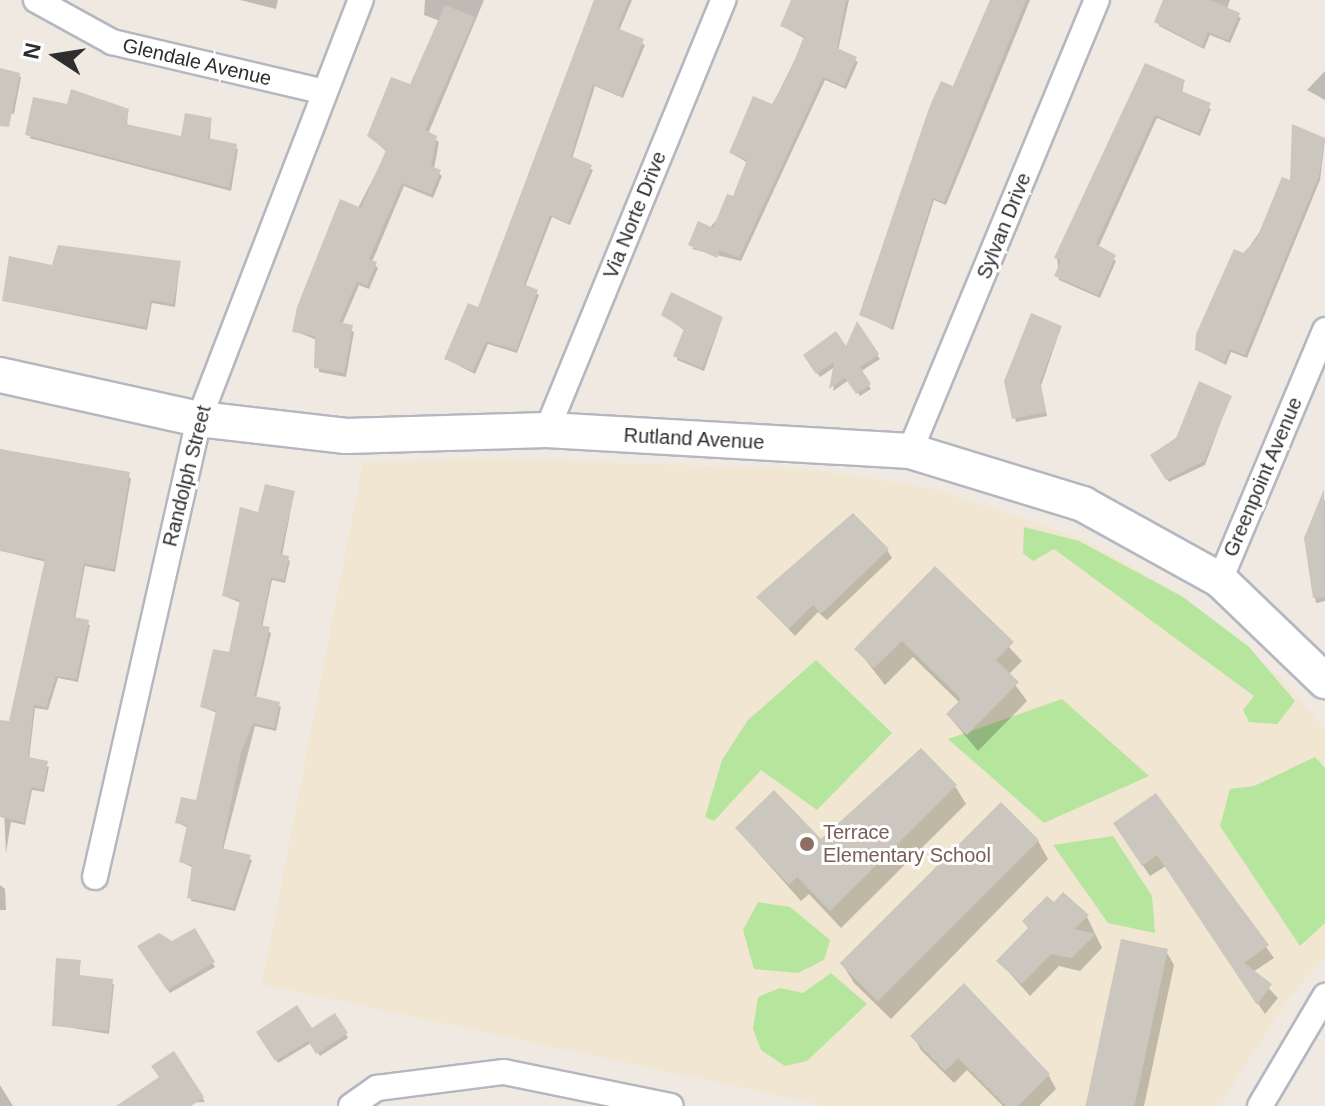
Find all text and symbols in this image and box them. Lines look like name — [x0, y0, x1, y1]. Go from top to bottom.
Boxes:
north arrow — [16, 16, 96, 96]
street label: Glendale Avenue — [120, 33, 274, 91]
text: N — [18, 41, 46, 61]
street label: Via Norte Drive — [599, 148, 671, 282]
street label: Sylvan Drive — [972, 169, 1036, 283]
street label: Greenpoint Avenue — [1218, 393, 1308, 561]
street label: Randolph Street — [158, 403, 216, 549]
street label: Rutland Avenue — [622, 423, 766, 455]
place label: Terrace Elementary School — [823, 820, 991, 867]
marker: Terrace Elementary School — [798, 835, 816, 853]

